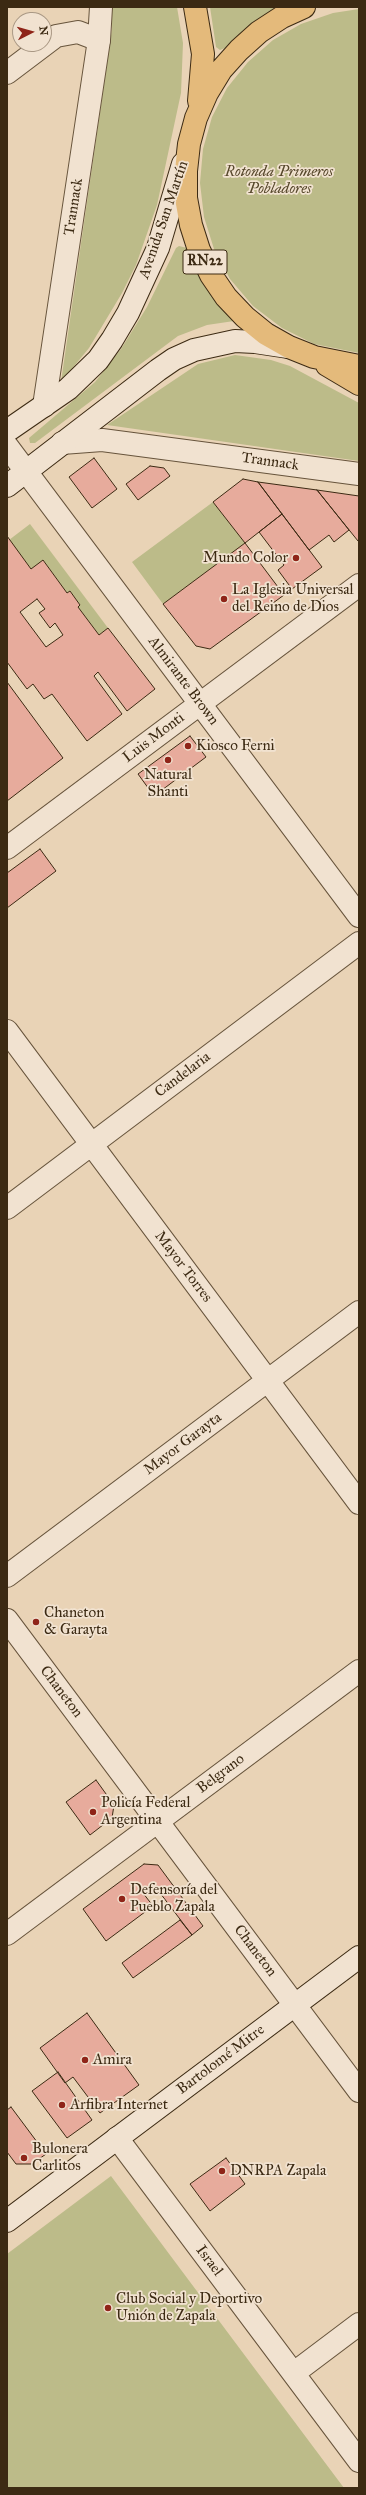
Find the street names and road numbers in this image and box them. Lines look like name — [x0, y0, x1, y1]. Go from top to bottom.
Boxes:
street label: Avenida San Martín — [135, 159, 193, 281]
street label: Trannack — [61, 177, 87, 237]
road number: RN22 — [183, 250, 227, 274]
street label: Trannack — [240, 449, 300, 475]
street label: Almirante Brown — [144, 633, 222, 729]
street label: Luis Monti — [120, 709, 188, 767]
street label: Candelaria — [152, 1048, 214, 1102]
street label: Mayor Torres — [150, 1228, 216, 1306]
street label: Mayor Garayta — [141, 1409, 225, 1479]
street label: Chaneton — [36, 1662, 86, 1722]
street label: Belgrano — [194, 1750, 248, 1798]
street label: Chaneton — [230, 1921, 280, 1981]
street label: Bartolomé Mitre — [174, 2021, 268, 2099]
street label: Israel — [192, 2242, 226, 2280]

